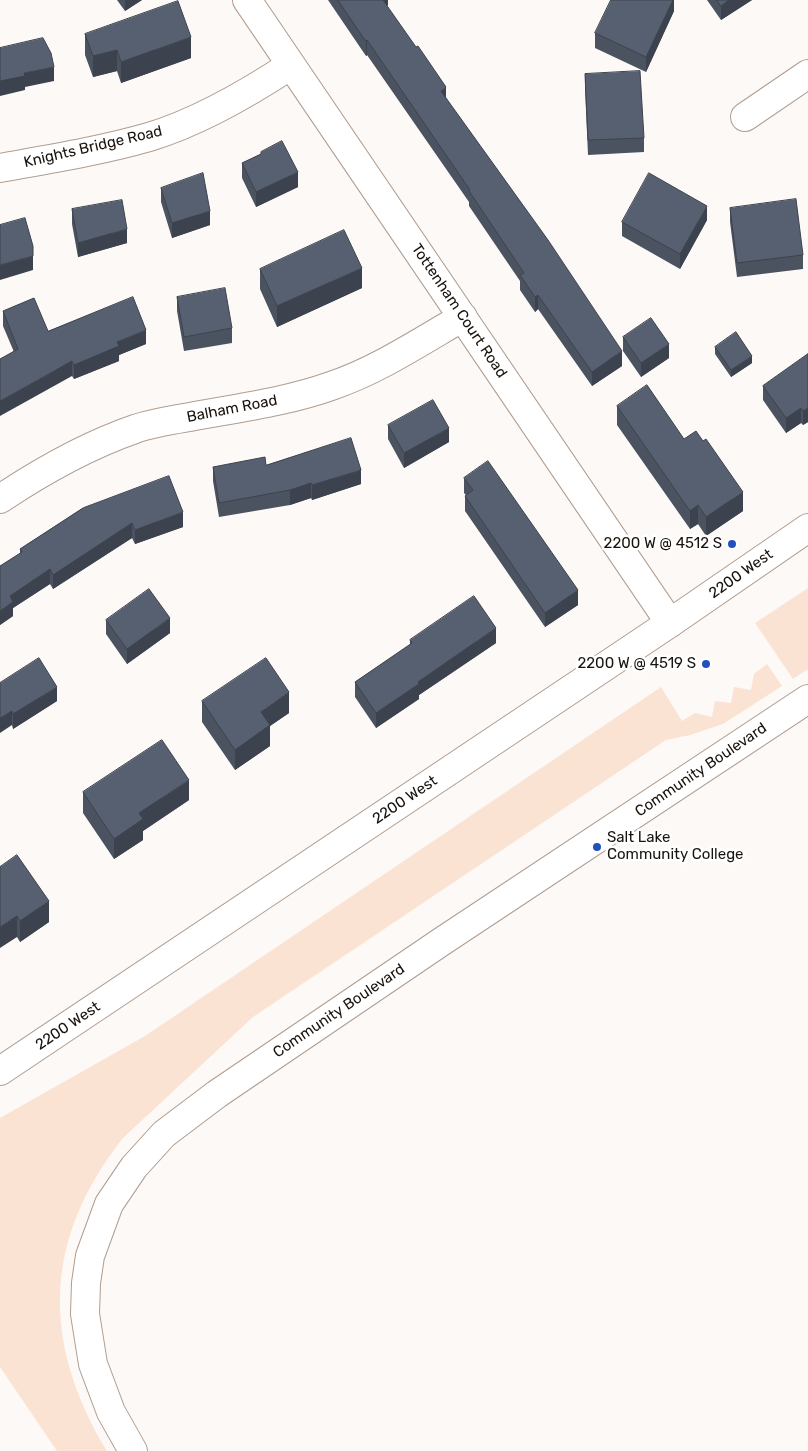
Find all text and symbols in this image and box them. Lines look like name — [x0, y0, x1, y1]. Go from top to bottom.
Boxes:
street label: Knights Bridge Road — [22, 122, 164, 172]
street label: Tottenham Court Road — [407, 241, 511, 381]
street label: Balham Road — [185, 391, 279, 427]
place label: 2200 W @ 4512 S — [604, 535, 722, 553]
marker: 2200 W @ 4512 S — [726, 538, 738, 550]
street label: 2200 West — [706, 545, 776, 603]
place label: 2200 W @ 4519 S — [578, 655, 696, 673]
marker: 2200 W @ 4519 S — [700, 658, 712, 670]
street label: Community Boulevard — [632, 719, 770, 821]
street label: 2200 West — [369, 772, 441, 828]
place label: Salt Lake Community College — [607, 829, 743, 864]
marker: Salt Lake Community College — [591, 841, 603, 853]
street label: Community Boulevard — [270, 960, 408, 1062]
street label: 2200 West — [32, 998, 104, 1054]

